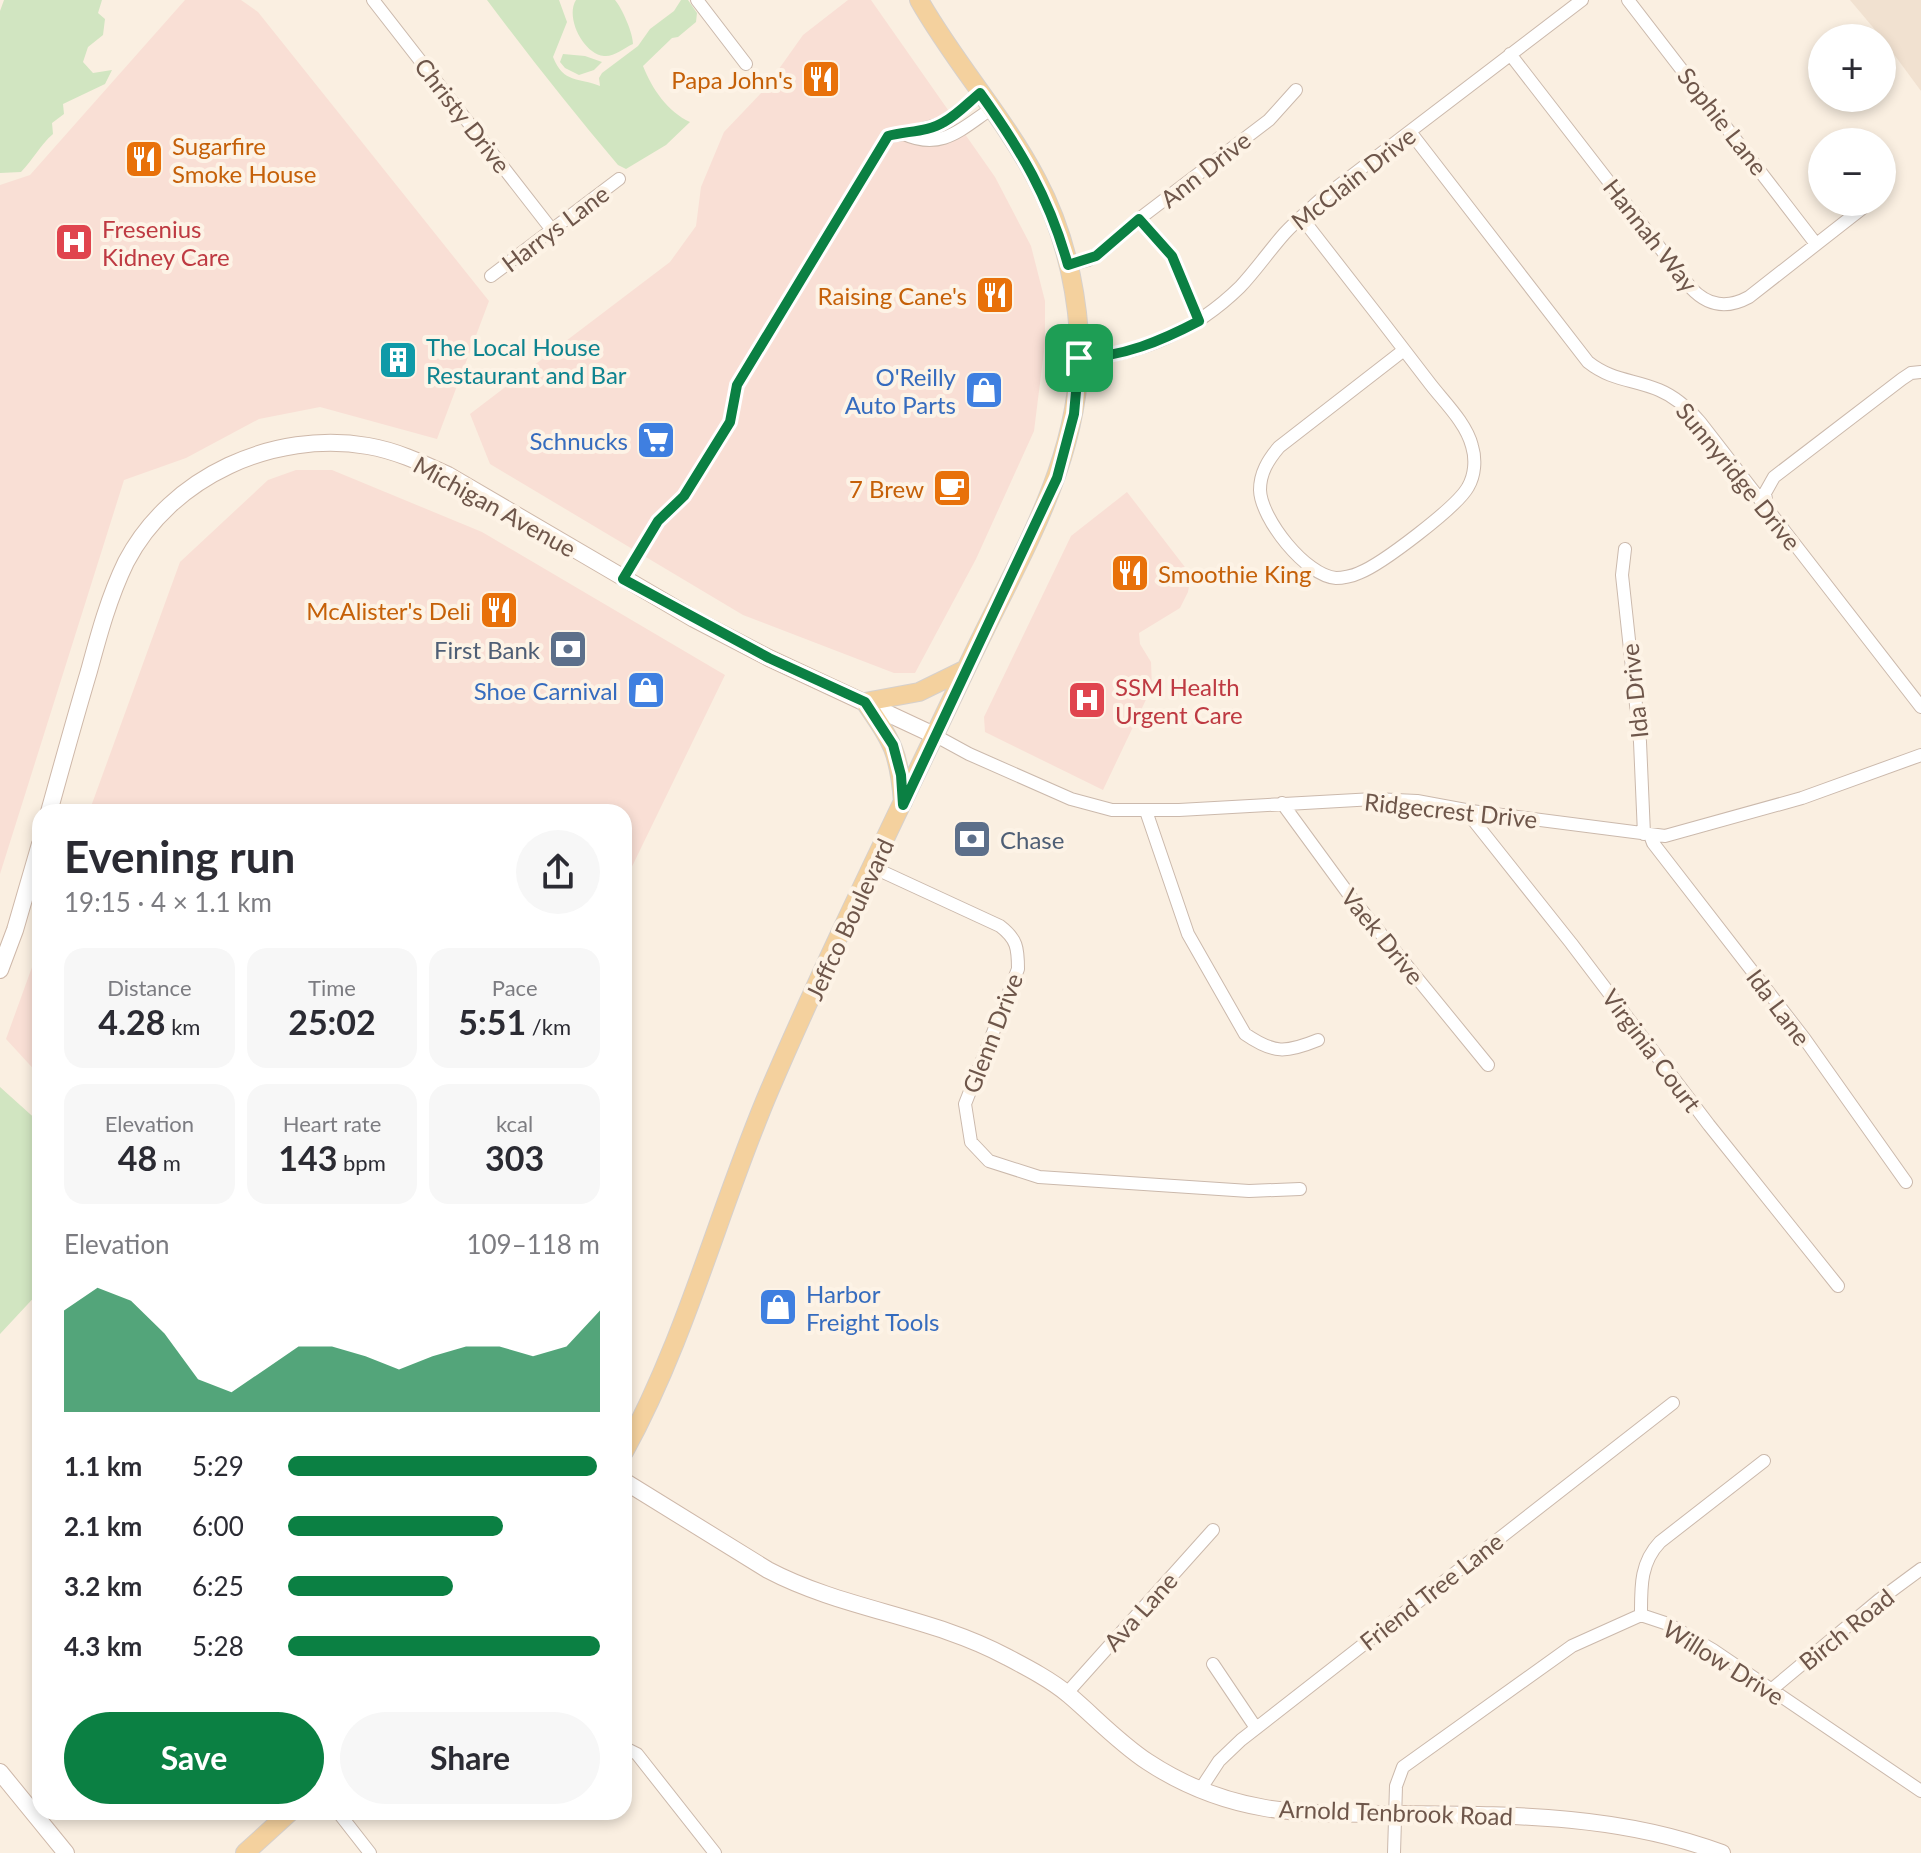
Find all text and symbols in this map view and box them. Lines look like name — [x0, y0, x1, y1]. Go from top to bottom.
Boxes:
map controls — [1808, 24, 1896, 216]
button: + — [1808, 24, 1896, 112]
street label: Christy Drive — [409, 52, 517, 178]
restaurant icon: Papa John's — [800, 58, 842, 100]
street label: Sophie Lane — [1672, 62, 1774, 180]
place label: Papa John's — [671, 65, 793, 94]
street label: McClain Drive — [1285, 121, 1421, 235]
street label: Ann Drive — [1154, 125, 1256, 213]
button: − — [1808, 128, 1896, 216]
place label: Sugarfire Smoke House — [172, 131, 316, 188]
restaurant icon: Sugarfire Smoke House — [123, 138, 165, 180]
street label: Hannah Way — [1598, 173, 1704, 298]
street label: Harrys Lane — [496, 178, 614, 278]
place label: Fresenius Kidney Care — [102, 214, 230, 271]
hospital icon: Fresenius Kidney Care — [53, 221, 95, 263]
restaurant icon: Raising Cane's — [974, 274, 1016, 316]
place label: Raising Cane's — [818, 281, 967, 310]
pin — [1045, 324, 1113, 392]
place label: The Local House Restaurant and Bar — [426, 332, 627, 389]
icon: arrive — [1057, 336, 1101, 380]
building icon: The Local House Restaurant and Bar — [377, 339, 419, 381]
place label: O'Reilly Auto Parts — [845, 362, 957, 419]
shop icon: O'Reilly Auto Parts — [963, 369, 1005, 411]
street label: Sunnyridge Drive — [1671, 396, 1807, 556]
supermarket icon: Schnucks — [635, 419, 677, 461]
place label: Schnucks — [529, 426, 628, 455]
street label: Michigan Avenue — [409, 449, 581, 563]
cafe icon: 7 Brew — [931, 467, 973, 509]
place label: 7 Brew — [849, 474, 924, 503]
restaurant icon: Smoothie King — [1109, 552, 1151, 594]
place label: Smoothie King — [1158, 559, 1312, 588]
restaurant icon: McAlister's Deli — [478, 589, 520, 631]
place label: McAlister's Deli — [306, 596, 471, 625]
bank icon: First Bank — [547, 628, 589, 670]
place label: First Bank — [434, 635, 541, 664]
street label: Ida Drive — [1615, 642, 1653, 740]
shop icon: Shoe Carnival — [625, 669, 667, 711]
place label: SSM Health Urgent Care — [1115, 672, 1243, 729]
place label: Shoe Carnival — [474, 676, 618, 705]
hospital icon: SSM Health Urgent Care — [1066, 679, 1108, 721]
street label: Ridgecrest Drive — [1363, 786, 1539, 834]
bank icon: Chase — [951, 818, 993, 860]
place label: Chase — [1000, 825, 1064, 854]
text: Evening run — [64, 830, 295, 882]
button: share — [516, 830, 600, 914]
street label: Jeffco Boulevard — [799, 834, 899, 1004]
street label: Vaek Drive — [1336, 882, 1430, 990]
text: 19:15 · 4 × 1.1 km — [64, 886, 272, 918]
street label: Ida Lane — [1741, 963, 1817, 1051]
street label: Glenn Drive — [956, 969, 1028, 1097]
text: Distance — [107, 974, 192, 1001]
text: Time — [308, 974, 356, 1001]
text: Pace — [492, 974, 538, 1001]
street label: Virginia Court — [1596, 983, 1708, 1117]
text: 4.28 — [98, 1001, 166, 1042]
text: 25:02 — [288, 1001, 376, 1042]
text: 5:51 — [458, 1001, 526, 1042]
text: km — [166, 1013, 200, 1040]
text: /km — [526, 1013, 571, 1040]
text: Elevation — [105, 1110, 194, 1137]
text: Heart rate — [283, 1110, 381, 1137]
text: kcal — [496, 1110, 533, 1137]
text: 48 — [118, 1137, 157, 1178]
text: 143 — [278, 1137, 337, 1178]
text: 303 — [485, 1137, 544, 1178]
text: m — [157, 1149, 181, 1176]
text: bpm — [337, 1149, 386, 1176]
text: Elevation — [64, 1228, 170, 1260]
text: 109–118 m — [466, 1228, 600, 1260]
place label: Harbor Freight Tools — [806, 1279, 939, 1336]
shop icon: Harbor Freight Tools — [757, 1286, 799, 1328]
text: 1.1 km — [64, 1450, 142, 1482]
text: 5:29 — [192, 1450, 244, 1482]
text: 2.1 km — [64, 1510, 142, 1542]
text: 6:00 — [192, 1510, 244, 1542]
street label: Friend Tree Lane — [1354, 1526, 1508, 1656]
street label: Ava Lane — [1097, 1566, 1183, 1656]
text: 3.2 km — [64, 1570, 142, 1602]
text: 6:25 — [192, 1570, 244, 1602]
street label: Birch Road — [1793, 1582, 1899, 1676]
street label: Willow Drive — [1658, 1613, 1790, 1711]
text: 4.3 km — [64, 1630, 142, 1662]
text: 5:28 — [192, 1630, 244, 1662]
button: Save — [64, 1712, 324, 1804]
button: Share — [340, 1712, 600, 1804]
street label: Arnold Tenbrook Road — [1278, 1793, 1514, 1831]

